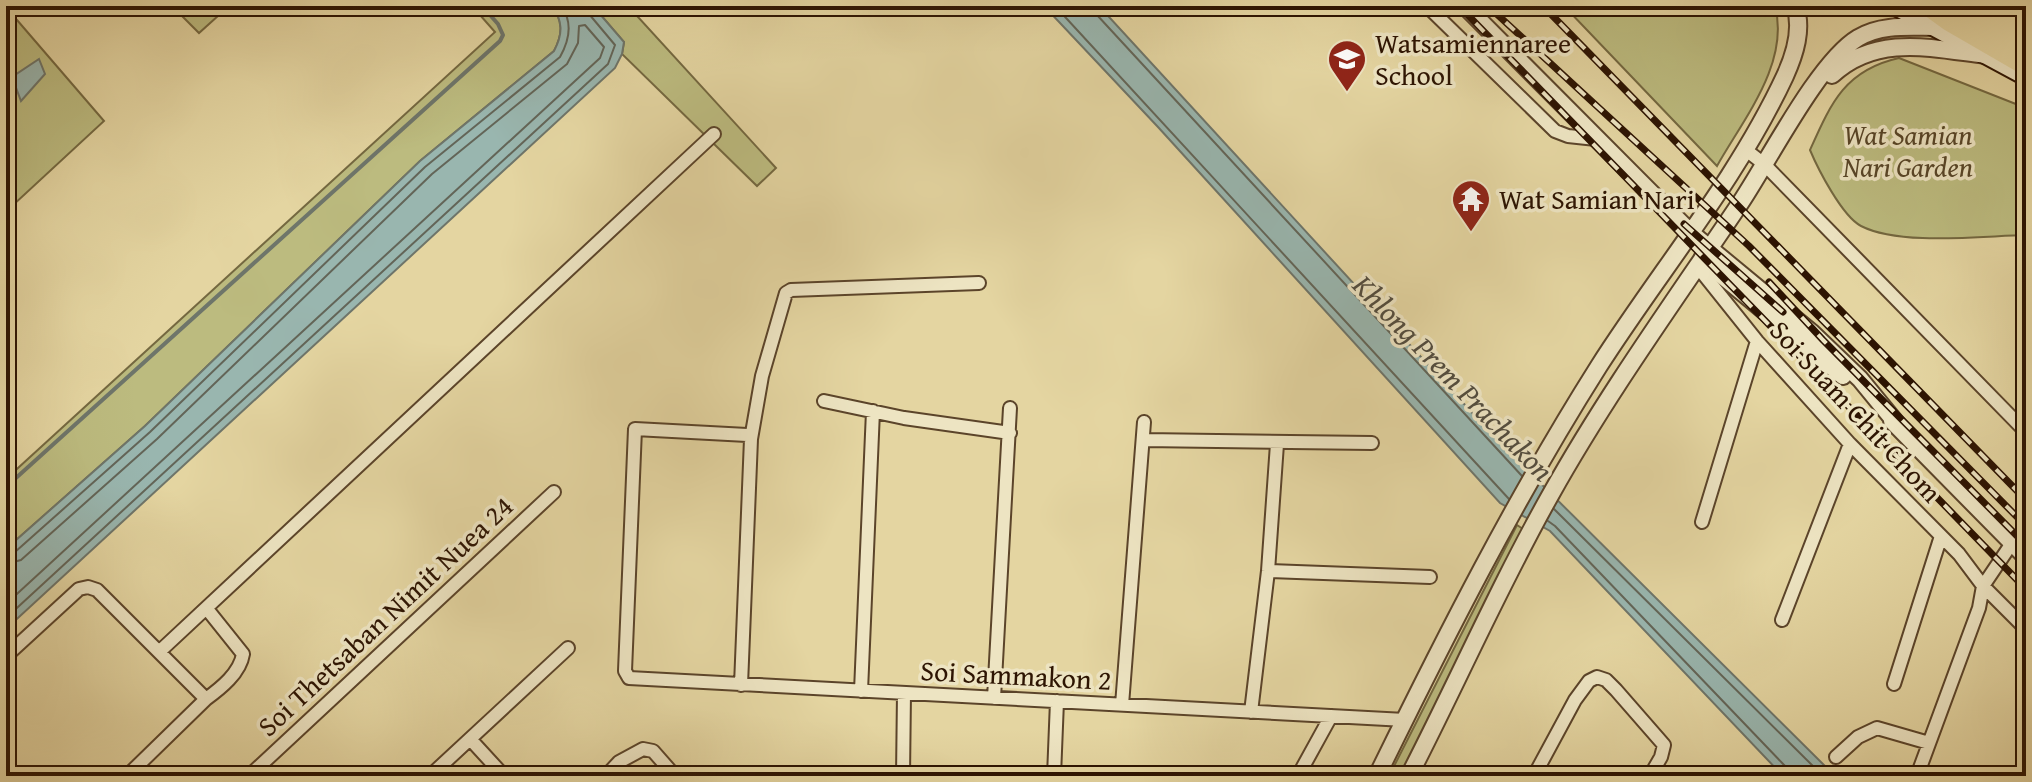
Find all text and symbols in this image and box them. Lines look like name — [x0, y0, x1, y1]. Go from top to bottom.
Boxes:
place label: Watsamiennaree School — [1375, 22, 1571, 95]
school or university icon: Watsamiennaree School — [1326, 38, 1368, 93]
park label: Wat Samian Nari Garden — [1842, 114, 1973, 187]
temple icon: Wat Samian Nari — [1450, 178, 1492, 233]
place label: Wat Samian Nari — [1499, 178, 1695, 219]
water label: Khlong Prem Prachakon — [1342, 263, 1564, 491]
street label: Soi Suam Chit Chom — [1761, 310, 1952, 511]
street label: Soi Thetsaban Nimit Nuea 24 — [248, 486, 522, 745]
street label: Soi Sammakon 2 — [919, 649, 1113, 700]

